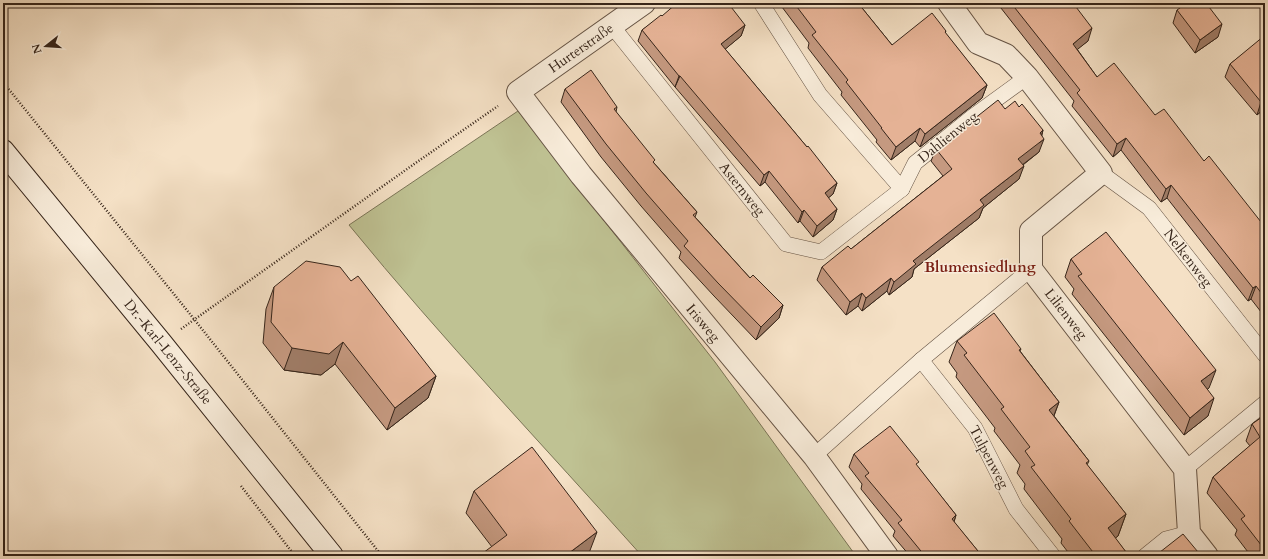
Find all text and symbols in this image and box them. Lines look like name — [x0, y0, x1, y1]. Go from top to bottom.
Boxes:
street label: Hurterstraße — [545, 19, 617, 77]
north arrow — [26, 26, 66, 66]
text: N — [28, 42, 45, 56]
street label: Dahlienweg — [914, 107, 982, 167]
street label: Asternweg — [715, 158, 770, 220]
street label: Nelkenweg — [1159, 225, 1217, 291]
district label: Blumensiedlung — [924, 257, 1036, 277]
street label: Lilienweg — [1040, 285, 1092, 343]
street label: Dr.-Karl-Lenz-Straße — [120, 295, 216, 409]
street label: Irisweg — [682, 300, 724, 346]
street label: Tulpenweg — [964, 422, 1014, 492]

